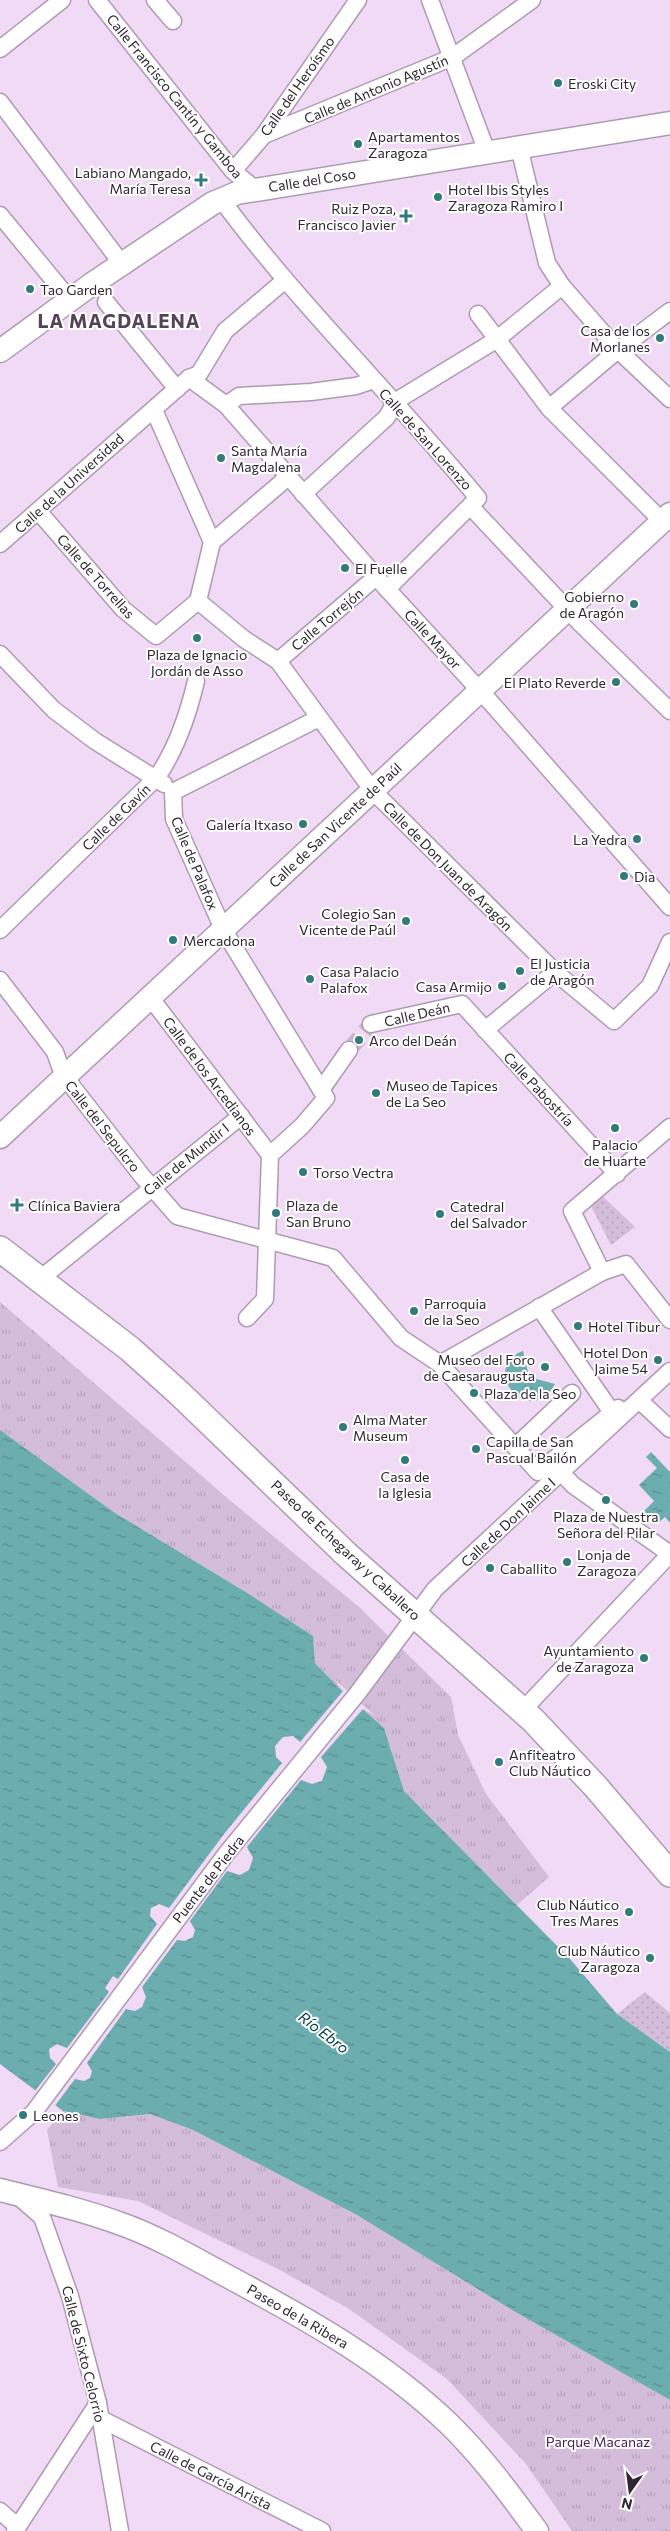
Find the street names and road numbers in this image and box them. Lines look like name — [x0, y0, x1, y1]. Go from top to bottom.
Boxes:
street label: Calle Francisco Cantín y Gamboa — [103, 11, 247, 181]
street label: Calle del Heroísmo — [256, 33, 338, 139]
street label: Calle de Antonio Agustín — [301, 51, 451, 127]
street label: Calle del Coso — [267, 165, 357, 195]
street label: Calle de San Lorenzo — [376, 385, 476, 493]
street label: Calle de la Universidad — [11, 430, 127, 536]
street label: Calle de Torrellas — [54, 530, 138, 622]
street label: Calle Torrejón — [288, 584, 366, 654]
street label: Calle Mayor — [401, 606, 465, 673]
street label: Calle de San Vicente de Paúl — [265, 759, 405, 891]
street label: Calle de Gavín — [78, 780, 154, 854]
street label: Calle de Don Juan de Aragón — [380, 798, 516, 934]
street label: Calle de Palafox — [168, 814, 223, 913]
street label: Calle Deán — [382, 998, 452, 1030]
street label: Calle de los Arcedianos — [160, 1013, 260, 1139]
street label: Calle Pabostría — [500, 1048, 578, 1130]
street label: Calle del Sepulcro — [62, 1077, 144, 1175]
street label: Calle de Mundir I — [140, 1119, 232, 1199]
street label: Calle de Don Jaime I — [457, 1474, 559, 1570]
street label: Paseo de Echegaray y Caballero — [268, 1476, 424, 1624]
street label: Puente de Piedra — [169, 1832, 247, 1926]
street label: Paseo de la Ribera — [244, 2280, 352, 2352]
street label: Calle de Sixto Celorrio — [59, 2284, 109, 2424]
street label: Calle de García Arista — [147, 2437, 275, 2513]

